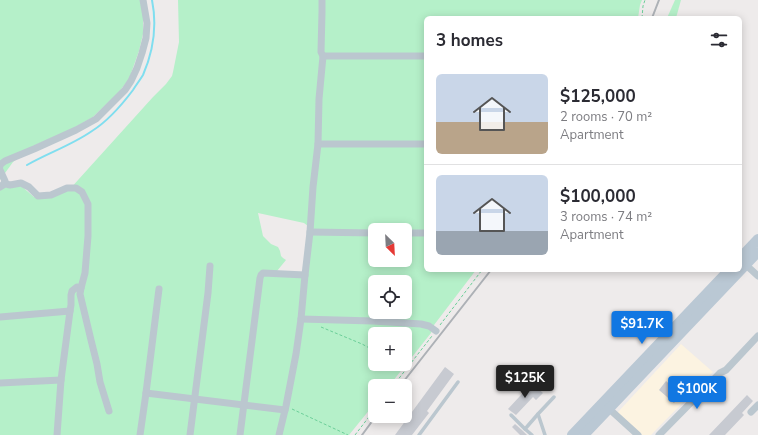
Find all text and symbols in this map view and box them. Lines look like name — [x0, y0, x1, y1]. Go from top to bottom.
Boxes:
text: 3 homes — [436, 29, 503, 52]
icon: filters — [708, 29, 730, 51]
text: $125,000 — [560, 85, 636, 108]
icon: home — [468, 90, 516, 138]
text: 2 rooms · 70 m² — [560, 108, 652, 126]
text: Apartment — [560, 126, 623, 144]
text: $100,000 — [560, 185, 636, 208]
icon: home — [468, 191, 516, 239]
text: 3 rooms · 74 m² — [560, 208, 652, 226]
north arrow — [368, 223, 412, 267]
map controls — [368, 223, 412, 423]
text: Apartment — [560, 226, 623, 244]
button: locate — [368, 275, 412, 319]
pin: $91.7K — [609, 311, 675, 345]
text: $91.7K — [620, 315, 664, 333]
button: + — [368, 327, 412, 371]
pin: $125K — [497, 365, 553, 399]
text: $125K — [505, 369, 545, 387]
pin: $100K — [669, 376, 725, 410]
button: − — [368, 379, 412, 423]
text: $100K — [677, 380, 717, 398]

